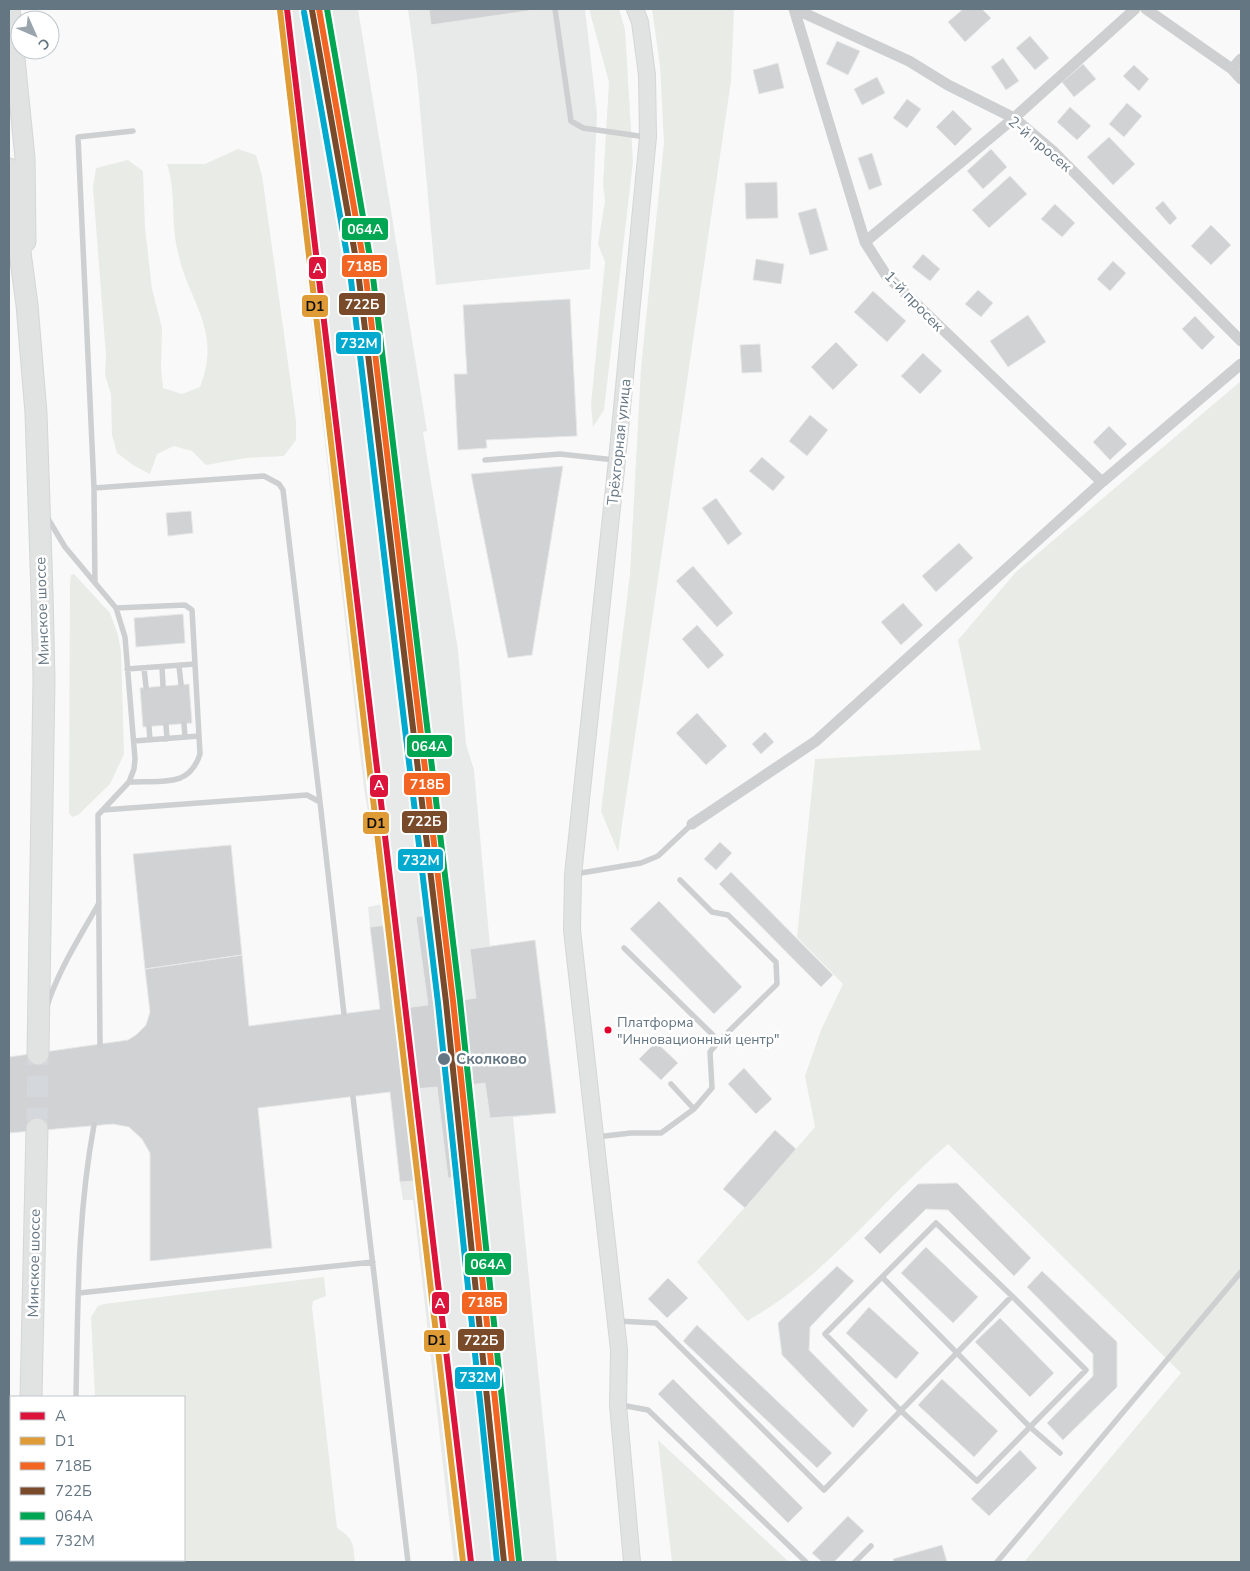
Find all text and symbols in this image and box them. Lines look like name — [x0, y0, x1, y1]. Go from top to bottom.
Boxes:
north arrow — [10, 10, 60, 60]
text: С — [33, 34, 54, 54]
street label: 2-й просек — [1004, 112, 1076, 177]
line badge: 064А — [341, 217, 389, 241]
text: 064А — [347, 220, 383, 239]
line badge: 718Б — [341, 254, 388, 278]
line badge: A — [308, 256, 327, 280]
text: 718Б — [347, 257, 381, 276]
text: A — [313, 259, 324, 278]
street label: 1-й просек — [880, 266, 948, 336]
line badge: 722Б — [338, 292, 386, 316]
line badge: D1 — [301, 294, 329, 318]
text: 722Б — [345, 295, 379, 314]
text: D1 — [305, 297, 325, 316]
line badge: 732М — [335, 331, 382, 355]
text: 732М — [340, 334, 378, 353]
street label: Трёхгорная улица — [602, 378, 636, 506]
street label: Минское шоссе — [30, 556, 54, 666]
line badge: 064А — [406, 734, 453, 758]
text: 064А — [411, 737, 447, 756]
line badge: 718Б — [403, 772, 451, 796]
line badge: A — [369, 774, 389, 798]
text: 718Б — [410, 775, 444, 794]
text: A — [374, 776, 385, 795]
line badge: 722Б — [401, 810, 448, 834]
line badge: D1 — [362, 811, 390, 835]
text: 722Б — [407, 812, 441, 831]
text: D1 — [366, 814, 386, 833]
line badge: 732М — [397, 848, 444, 872]
text: 732М — [402, 851, 440, 870]
place label: Платформа "Инновационный центр" — [617, 1013, 779, 1049]
marker: Платформа "Инновационный центр" — [603, 1025, 613, 1035]
place label: Сколково — [456, 1049, 527, 1069]
marker: Сколково — [436, 1051, 452, 1067]
street label: Минское шоссе — [23, 1209, 45, 1317]
line badge: 064А — [464, 1252, 512, 1276]
text: 064А — [470, 1255, 506, 1274]
line badge: A — [431, 1291, 450, 1315]
line badge: 718Б — [461, 1291, 508, 1315]
text: 718Б — [468, 1293, 502, 1312]
text: A — [435, 1294, 446, 1313]
line badge: 722Б — [457, 1328, 505, 1352]
line badge: D1 — [423, 1329, 451, 1353]
text: D1 — [427, 1331, 447, 1350]
text: 722Б — [464, 1331, 498, 1350]
line badge: 732М — [454, 1366, 501, 1390]
text: 732М — [459, 1368, 497, 1387]
legend — [10, 1396, 185, 1561]
text: A — [55, 1406, 66, 1426]
text: D1 — [55, 1431, 75, 1451]
text: 718Б — [55, 1456, 92, 1476]
text: 722Б — [55, 1481, 92, 1501]
text: 064А — [55, 1506, 93, 1526]
text: 732М — [55, 1531, 95, 1551]

